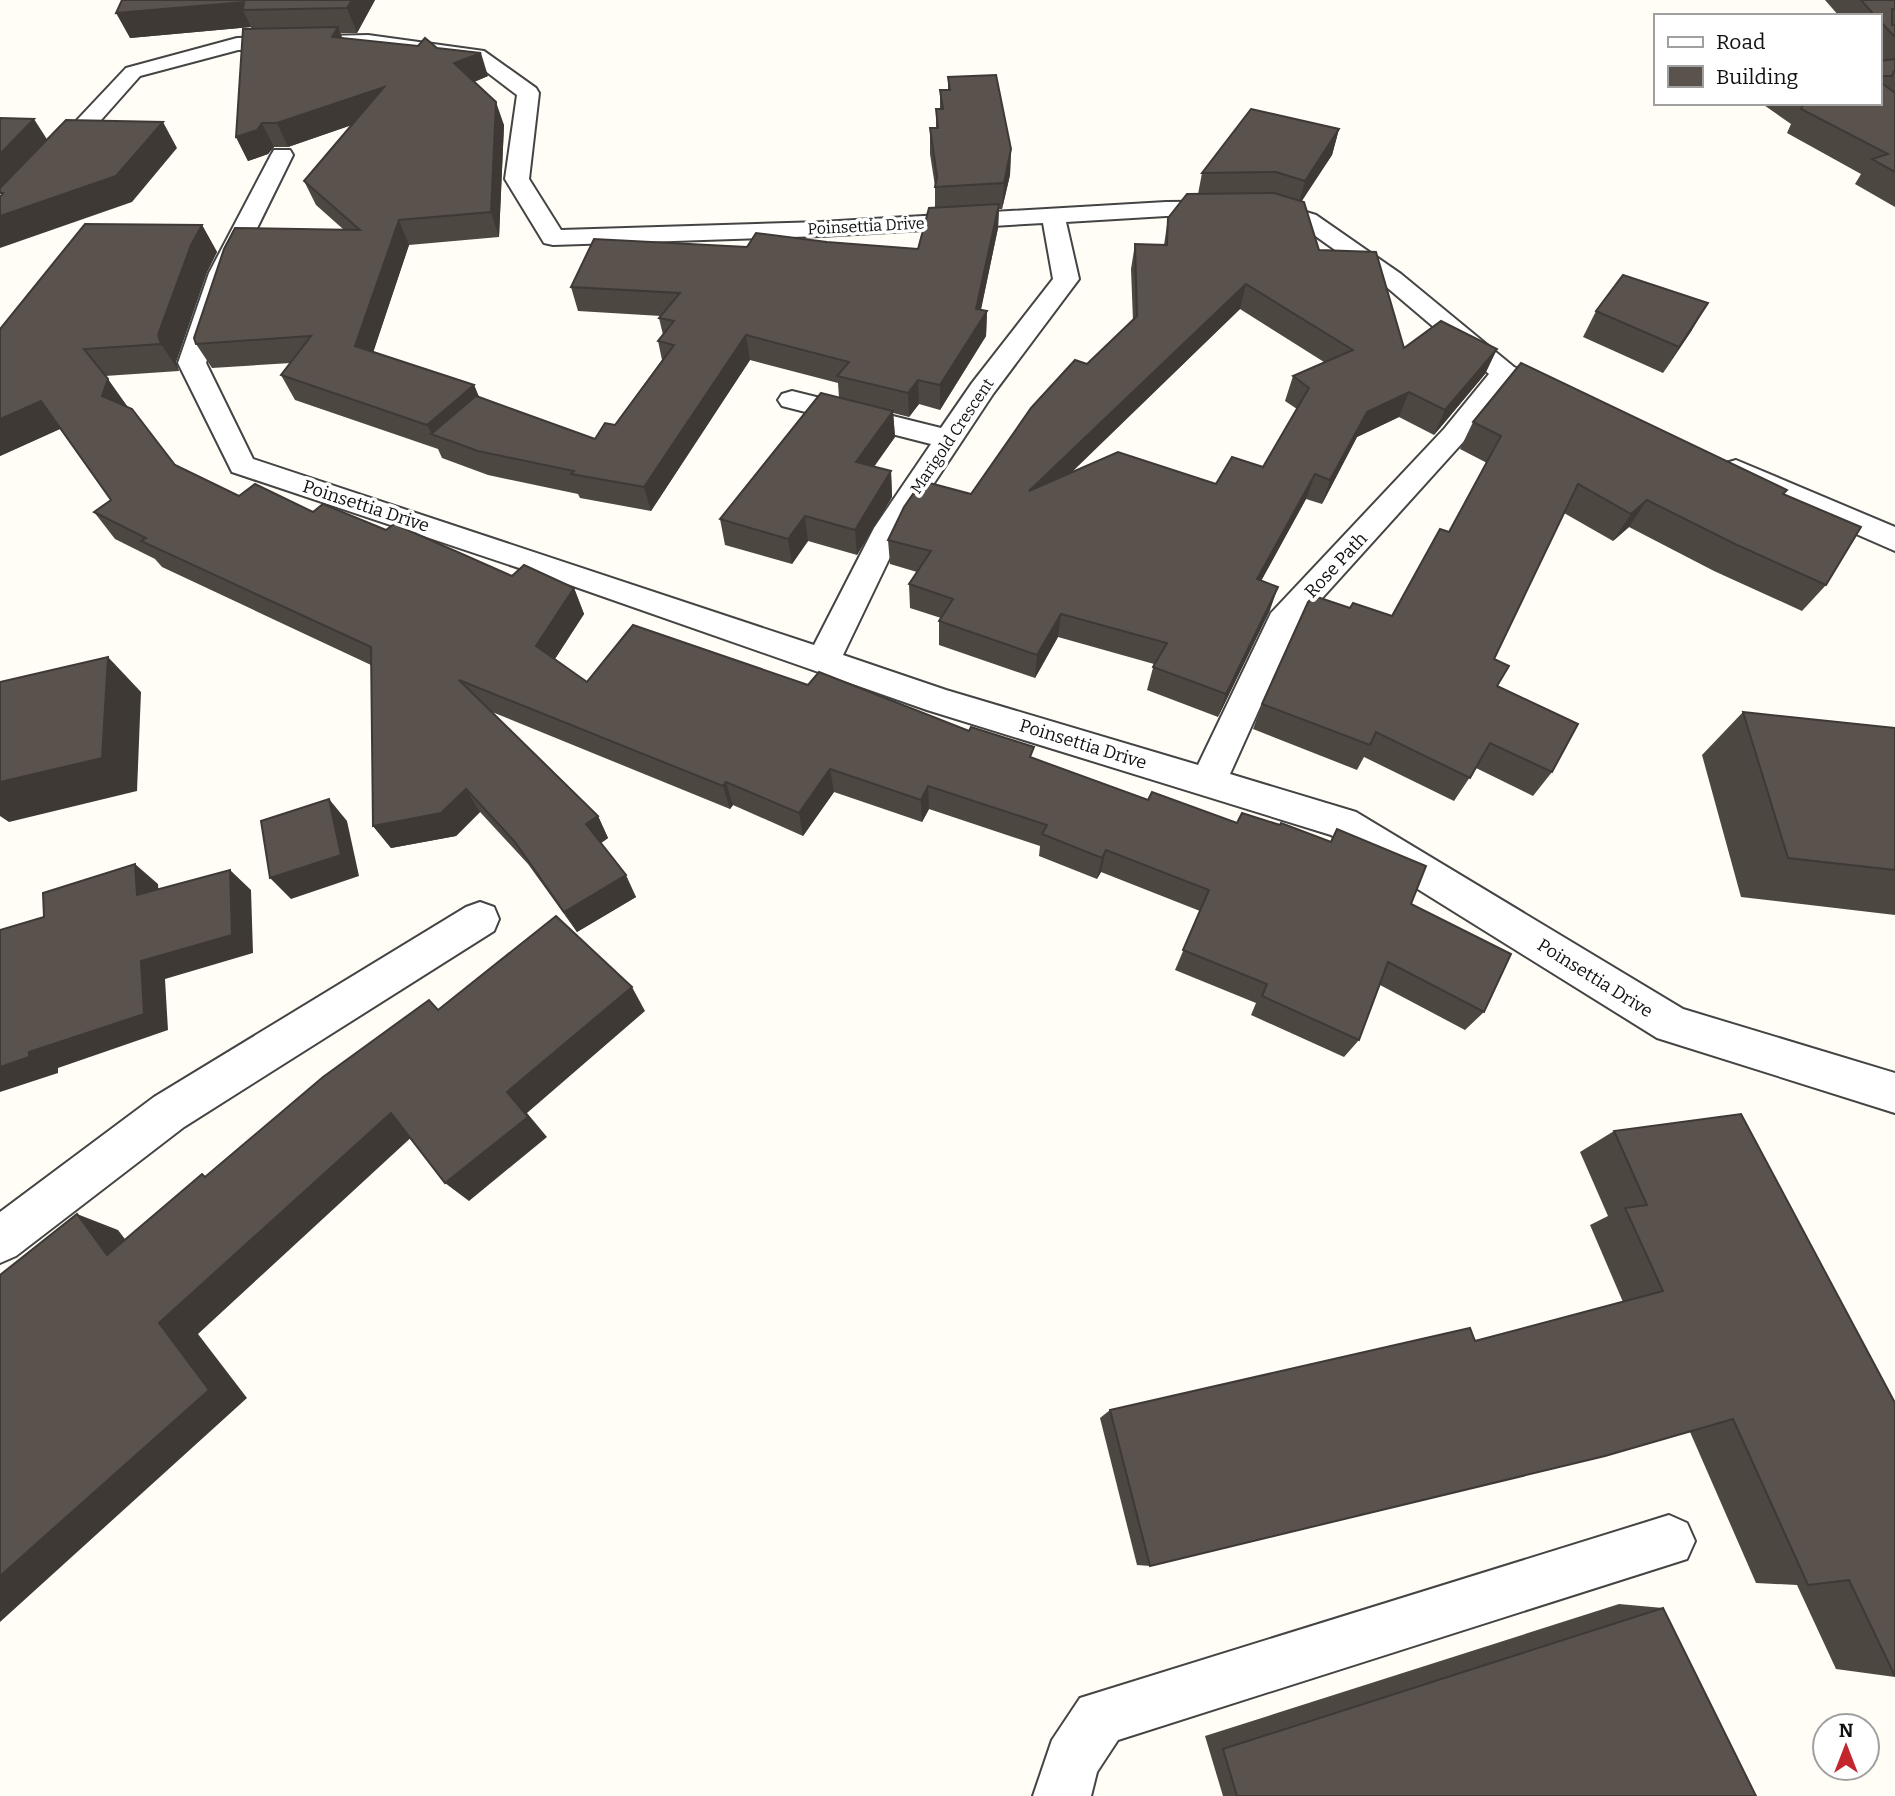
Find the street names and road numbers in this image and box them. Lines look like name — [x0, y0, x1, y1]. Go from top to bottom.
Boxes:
street label: Poinsettia Drive — [807, 213, 925, 239]
street label: Marigold Crescent — [906, 375, 998, 497]
street label: Poinsettia Drive — [300, 475, 432, 537]
street label: Rose Path — [1300, 528, 1372, 602]
street label: Poinsettia Drive — [1017, 714, 1149, 774]
street label: Poinsettia Drive — [1533, 934, 1657, 1022]

